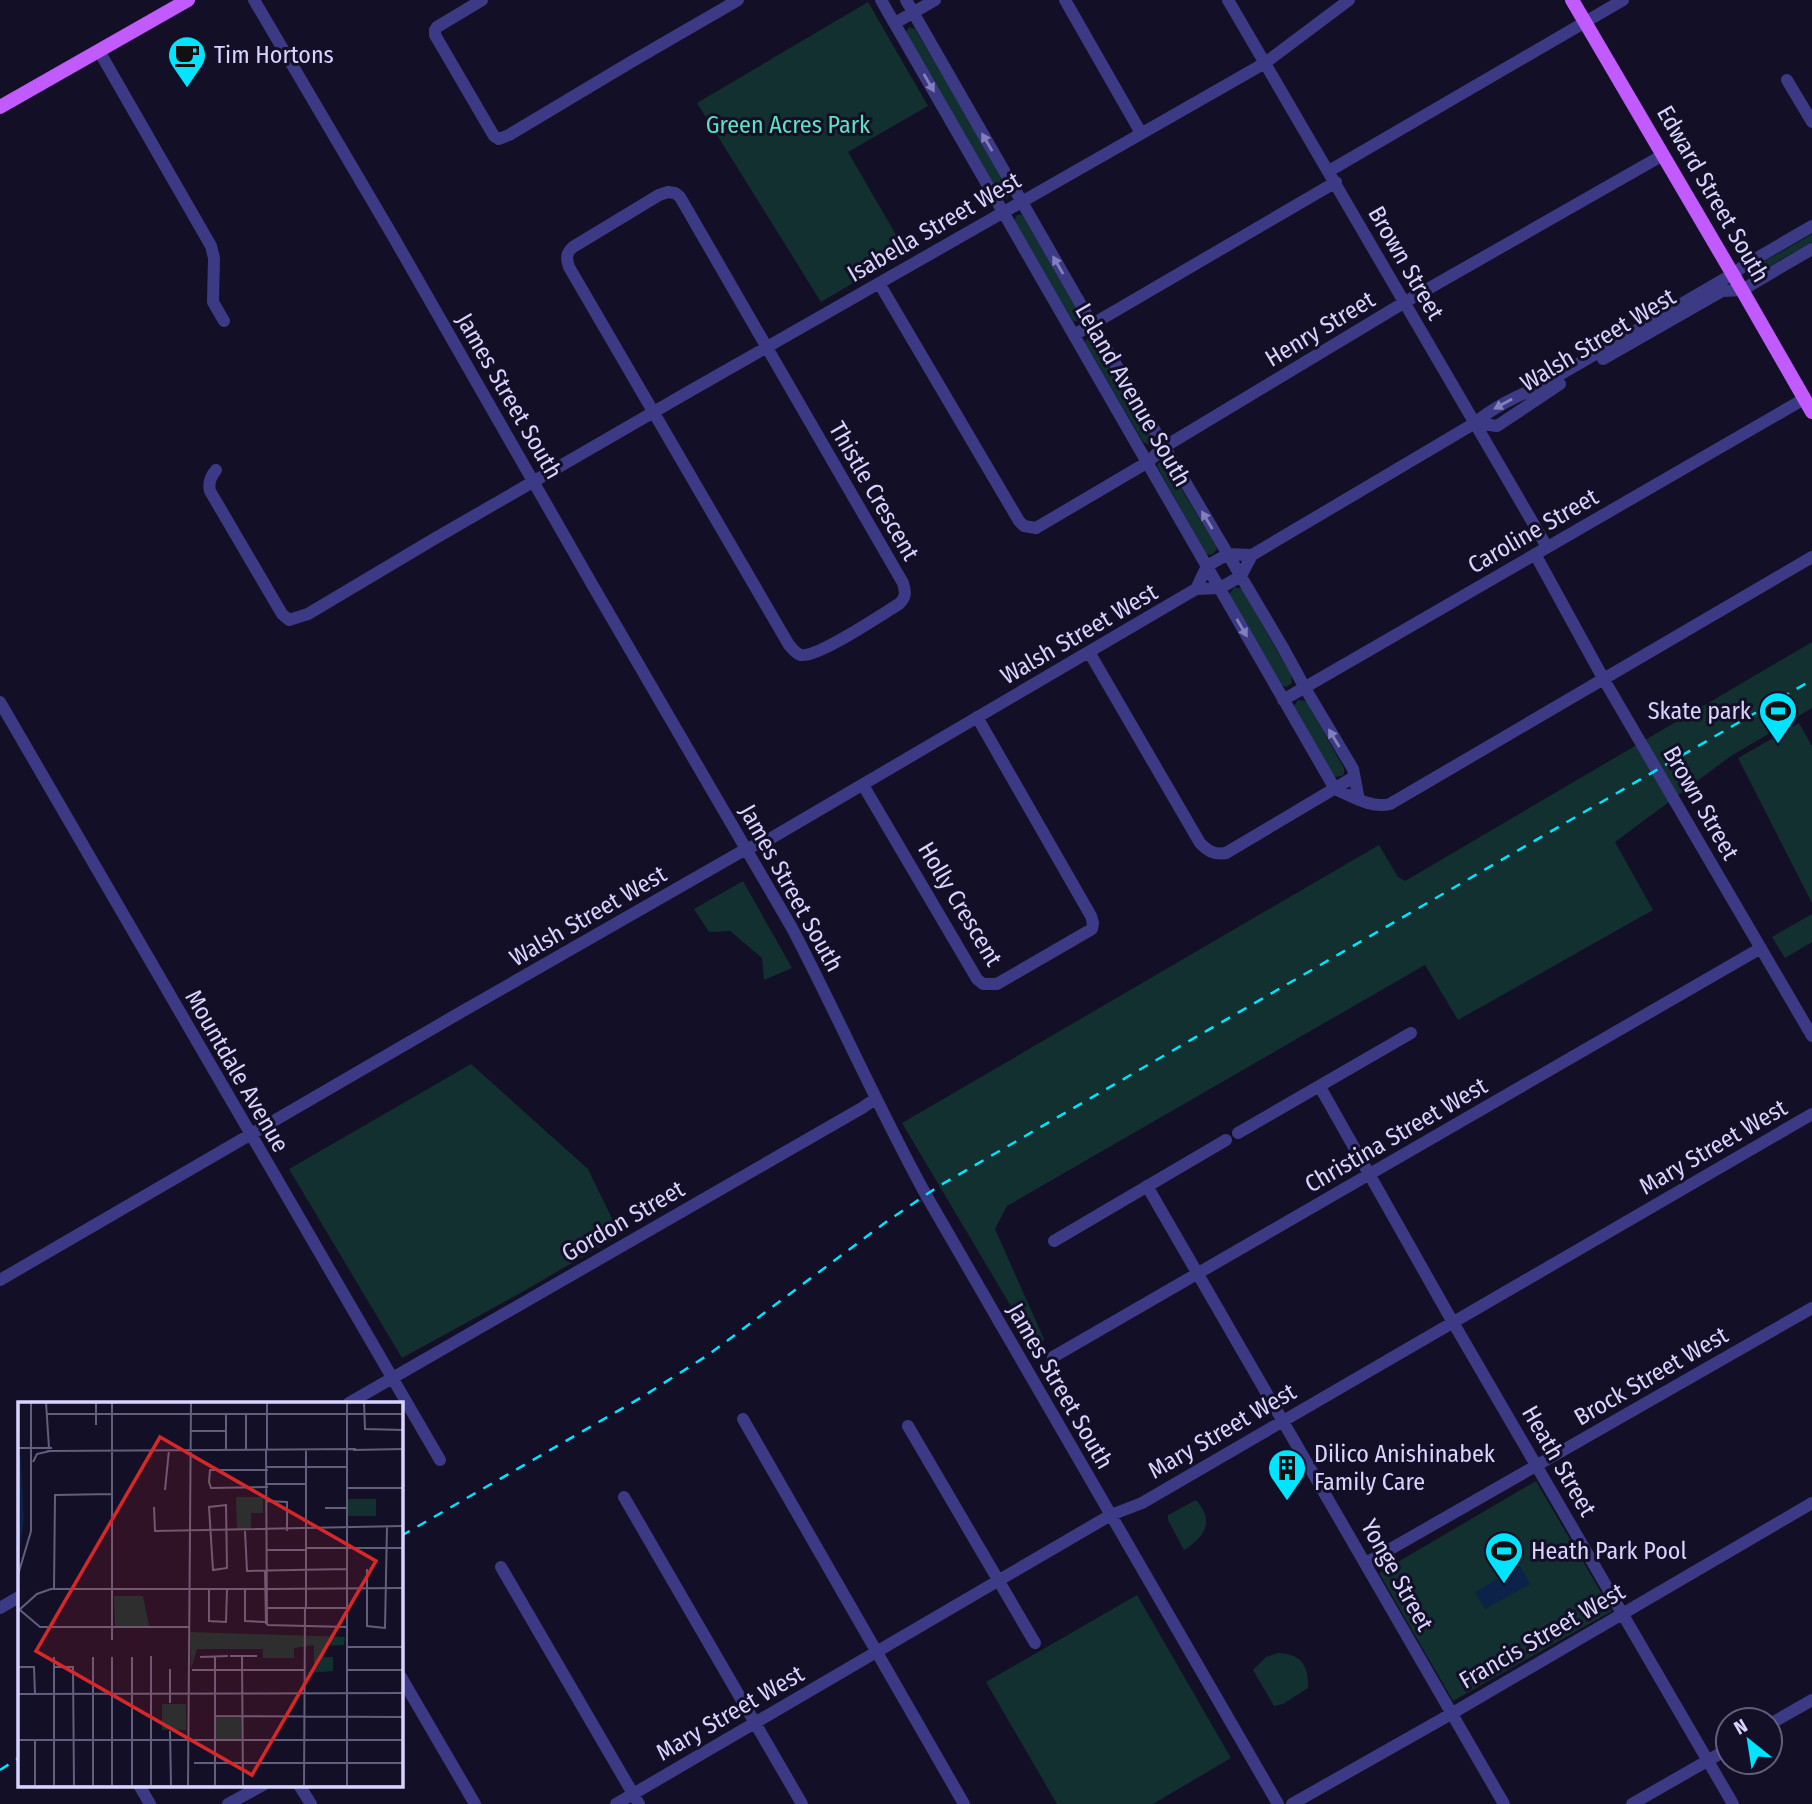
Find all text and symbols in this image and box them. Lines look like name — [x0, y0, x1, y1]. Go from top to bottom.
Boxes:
cafe icon: Tim Hortons — [166, 34, 208, 89]
place label: Tim Hortons — [214, 41, 334, 69]
one-way arrow — [923, 73, 935, 92]
street label: Edward Street South — [1651, 101, 1775, 287]
park label: Green Acres Park — [706, 111, 871, 139]
one-way arrow — [981, 132, 993, 151]
street label: Isabella Street West — [843, 166, 1026, 288]
street label: Brown Street — [1362, 201, 1450, 325]
one-way arrow — [1052, 256, 1064, 275]
street label: Walsh Street West — [1515, 283, 1681, 397]
street label: Henry Street — [1260, 285, 1380, 373]
street label: Leland Avenue South — [1069, 299, 1197, 491]
street label: James Street South — [450, 308, 568, 484]
one-way arrow — [1493, 398, 1513, 410]
street label: Thistle Crescent — [823, 417, 925, 565]
street label: Caroline Street — [1463, 482, 1603, 580]
one-way arrow — [1201, 510, 1214, 529]
street label: Walsh Street West — [996, 578, 1162, 690]
one-way arrow — [1236, 618, 1248, 637]
sports icon: Skate park — [1757, 690, 1799, 745]
place label: Skate park — [1648, 697, 1752, 725]
one-way arrow — [1328, 728, 1340, 747]
street label: Brown Street — [1657, 741, 1745, 865]
street label: James Street South — [733, 800, 849, 976]
street label: Holly Crescent — [912, 837, 1008, 971]
street label: Walsh Street West — [505, 860, 671, 972]
street label: Mountdale Avenue — [179, 985, 295, 1157]
street label: Christina Street West — [1300, 1071, 1492, 1199]
street label: Mary Street West — [1634, 1093, 1792, 1201]
street label: Gordon Street — [557, 1175, 689, 1267]
street label: James Street South — [1001, 1298, 1119, 1474]
street label: Brock Street West — [1569, 1321, 1733, 1431]
street label: Mary Street West — [1143, 1377, 1301, 1485]
street label: Heath Street — [1516, 1401, 1602, 1521]
inset map — [18, 1402, 402, 1786]
place label: Dilico Anishinabek Family Care — [1314, 1440, 1496, 1496]
building icon: Dilico Anishinabek Family Care — [1266, 1447, 1308, 1502]
street label: Yonge Street — [1355, 1514, 1439, 1636]
sports icon: Heath Park Pool — [1483, 1530, 1525, 1585]
place label: Heath Park Pool — [1531, 1537, 1687, 1565]
street label: Francis Street West — [1454, 1577, 1630, 1695]
street label: Mary Street West — [651, 1659, 809, 1767]
north arrow — [1714, 1706, 1784, 1776]
text: N — [1730, 1714, 1751, 1740]

